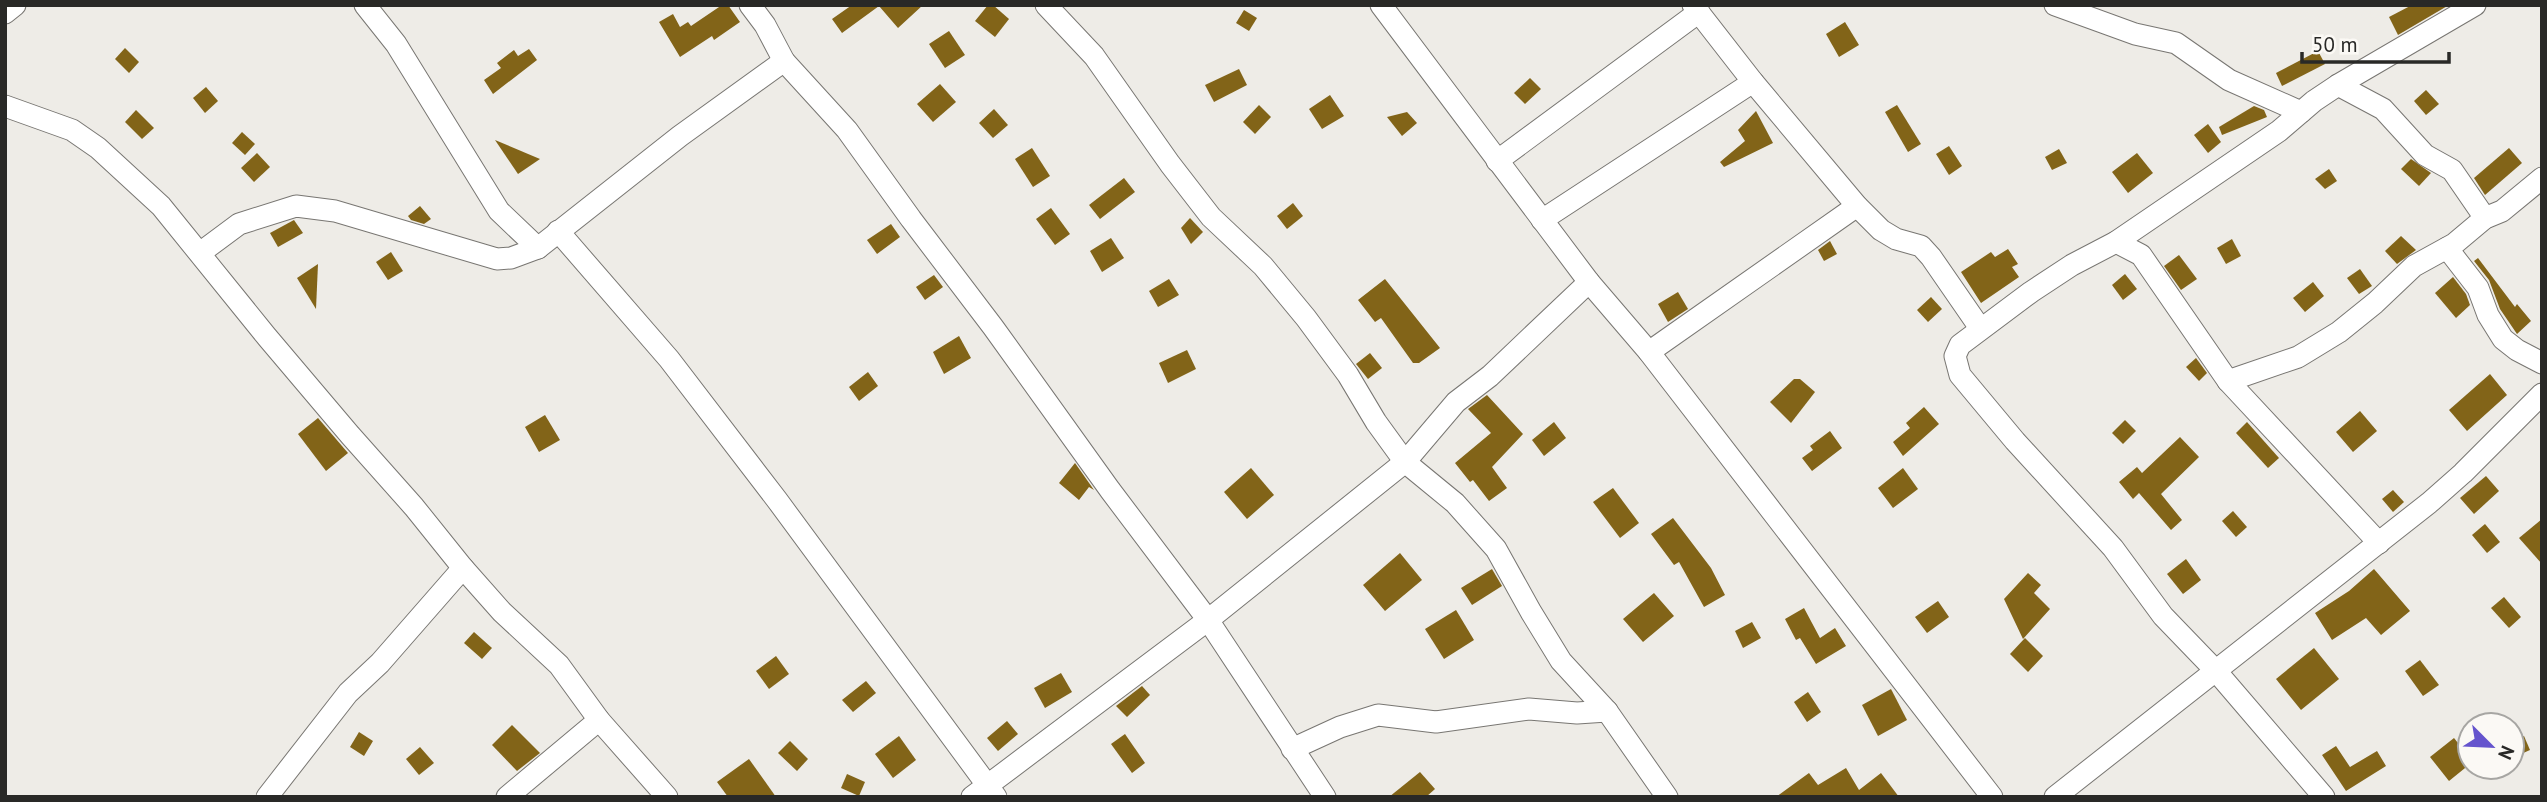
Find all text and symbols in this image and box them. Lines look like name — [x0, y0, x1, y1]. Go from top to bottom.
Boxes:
scale bar — [2302, 21, 2449, 65]
text: 50 m — [2312, 31, 2358, 58]
north arrow — [2456, 711, 2526, 781]
text: N — [2493, 742, 2520, 763]

